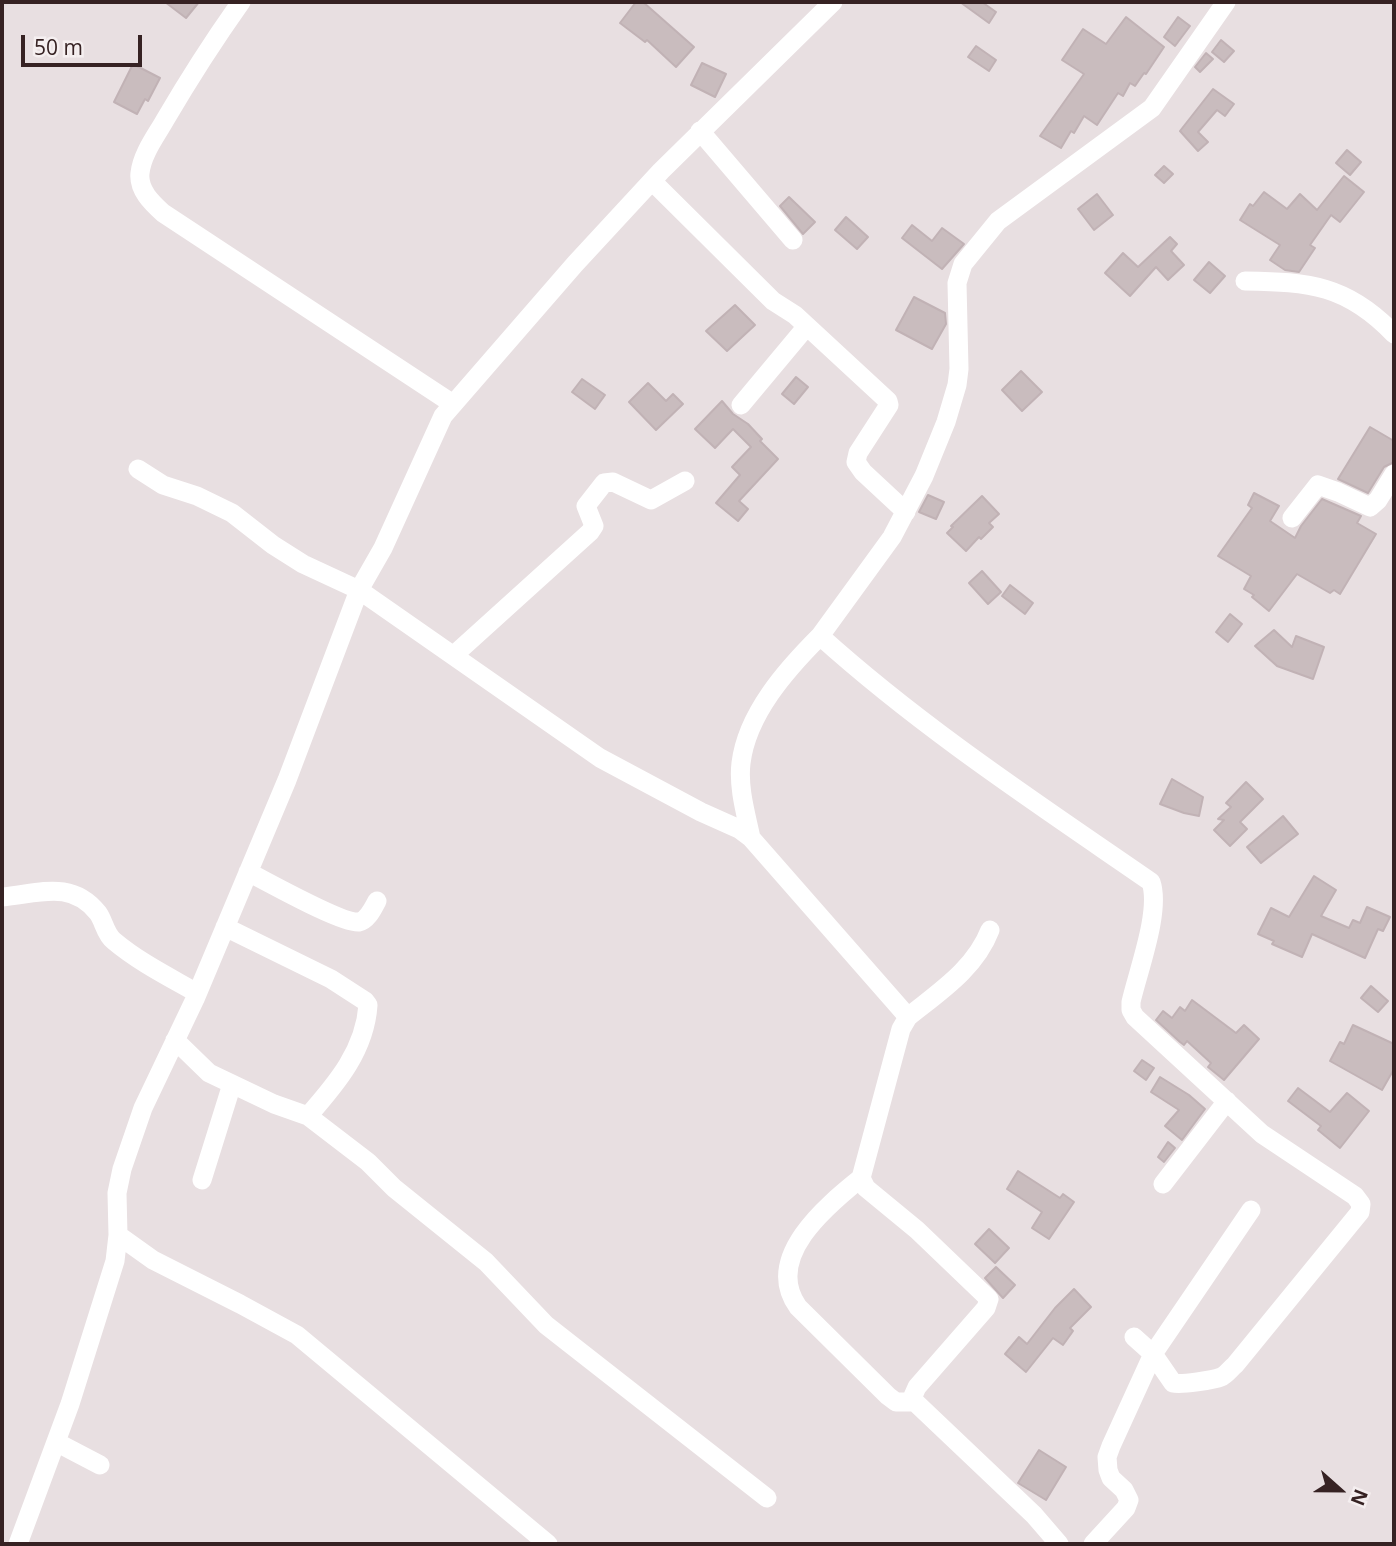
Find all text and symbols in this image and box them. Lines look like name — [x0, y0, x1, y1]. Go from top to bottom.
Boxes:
scale bar — [24, 21, 145, 65]
text: 50 m — [34, 33, 83, 61]
north arrow — [1305, 1455, 1375, 1525]
text: N — [1345, 1486, 1375, 1509]

